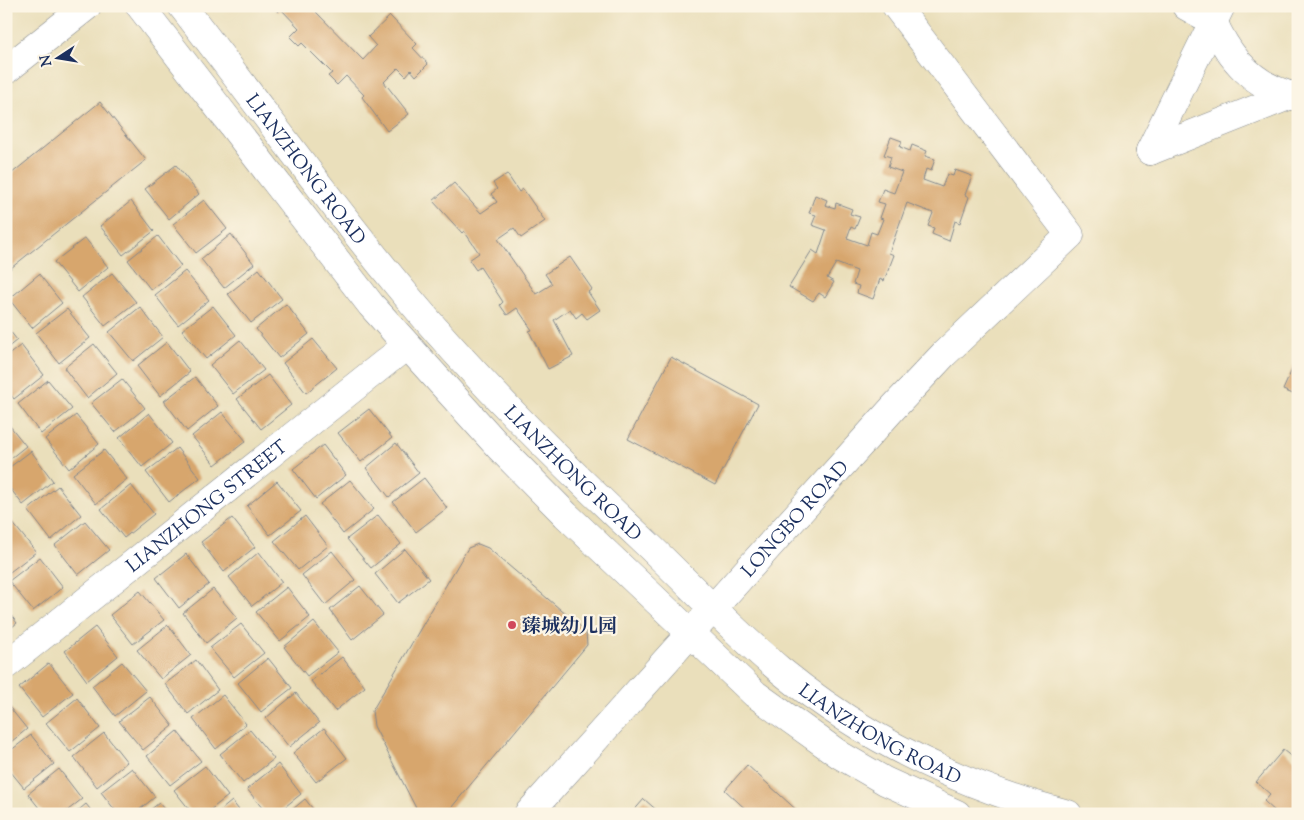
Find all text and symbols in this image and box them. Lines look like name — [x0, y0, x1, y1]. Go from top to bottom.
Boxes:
north arrow — [32, 32, 82, 82]
text: N — [36, 53, 58, 68]
street label: LIANZHONG ROAD — [238, 89, 371, 251]
street label: LIANZHONG ROAD — [497, 401, 647, 548]
street label: LIANZHONG STREET — [121, 435, 294, 580]
street label: LONGBO ROAD — [736, 455, 856, 584]
place label: 臻城幼儿园 — [522, 614, 617, 641]
marker: 臻城幼儿园 — [506, 619, 518, 631]
street label: LIANZHONG ROAD — [792, 678, 965, 793]

